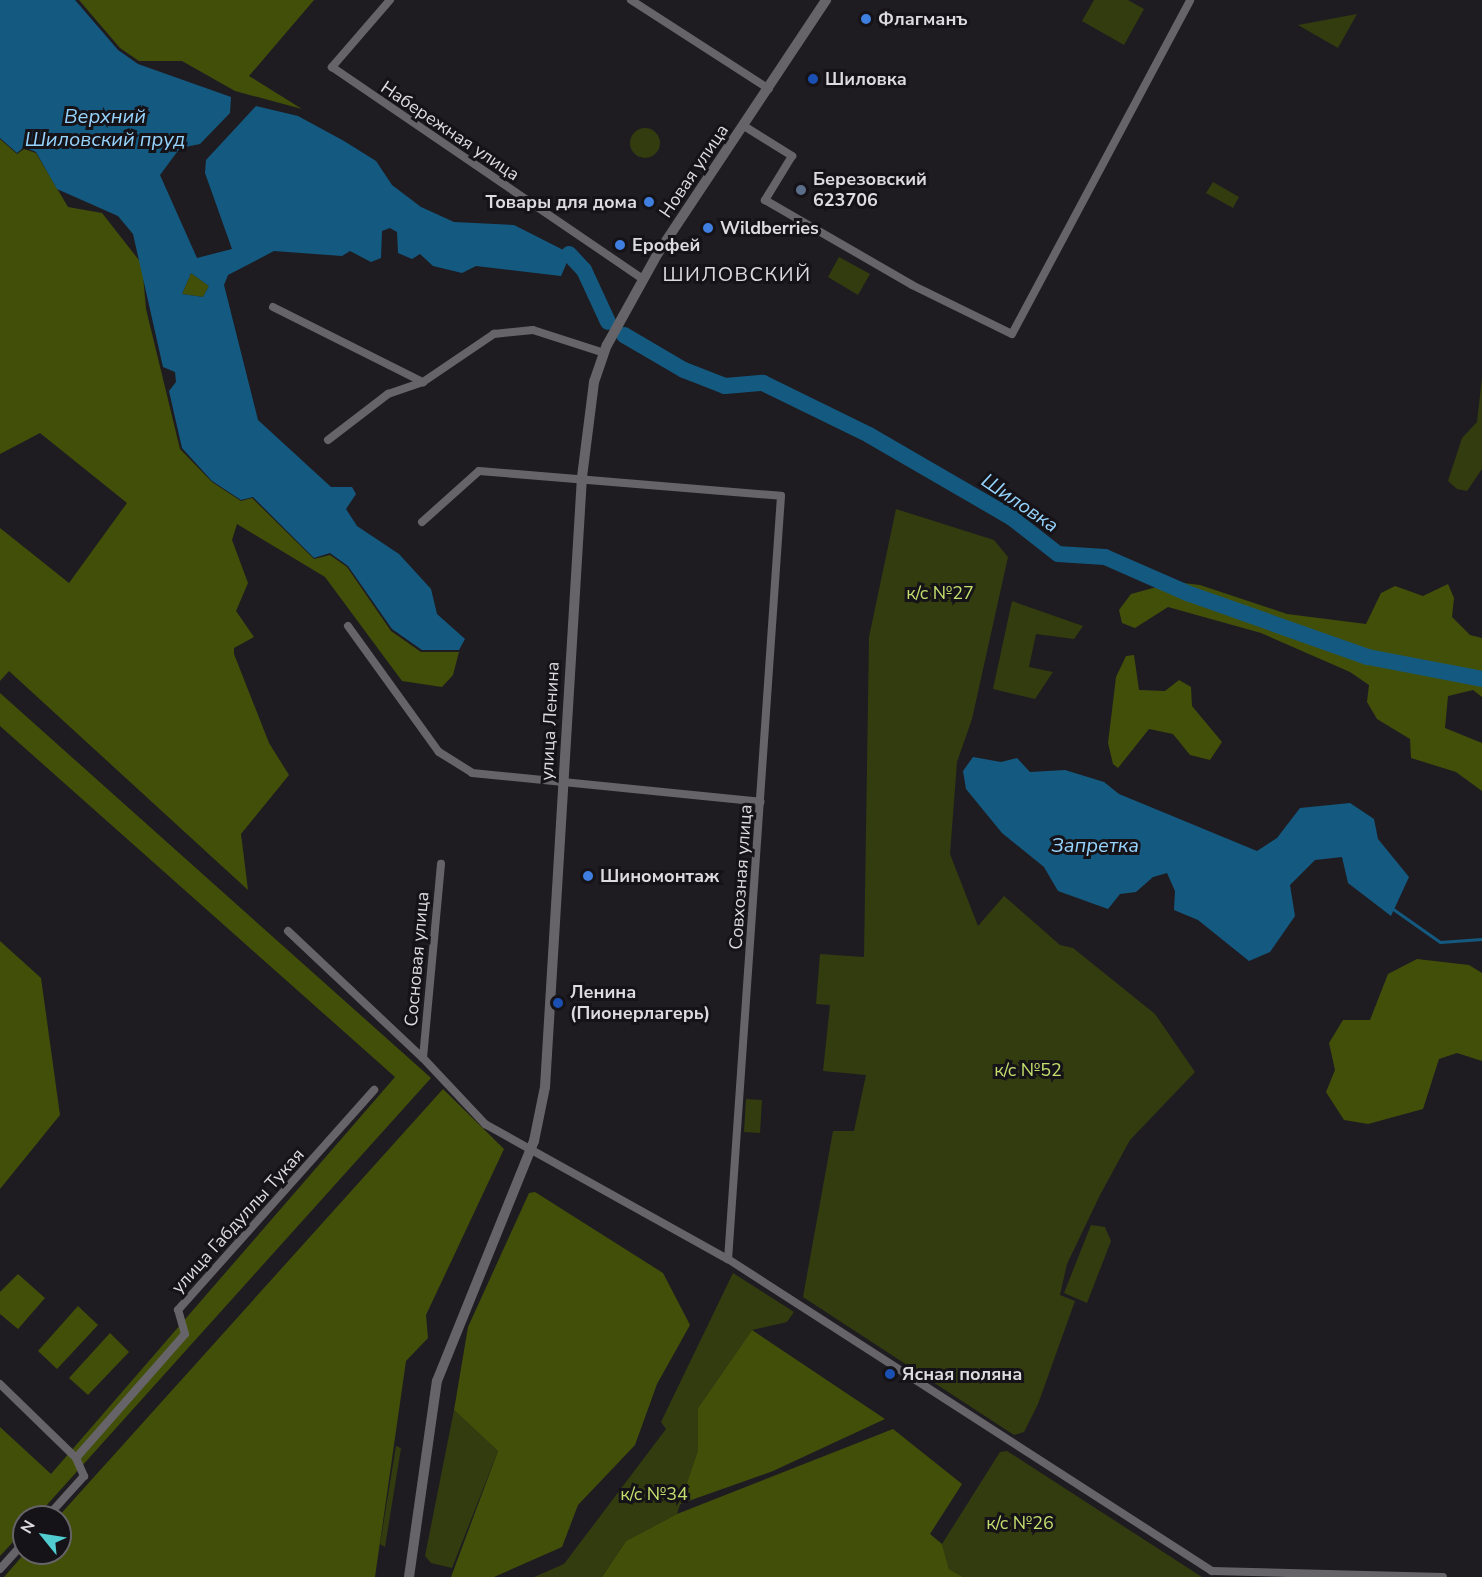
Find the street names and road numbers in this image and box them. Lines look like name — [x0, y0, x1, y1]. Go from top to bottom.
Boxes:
street label: Набережная улица — [377, 77, 523, 185]
street label: Новая улица — [655, 120, 733, 222]
street label: улица Ленина — [536, 661, 564, 781]
street label: Совхозная улица — [725, 804, 757, 950]
street label: Сосновая улица — [400, 891, 434, 1027]
street label: улица Габдуллы Тукая — [167, 1144, 309, 1298]

